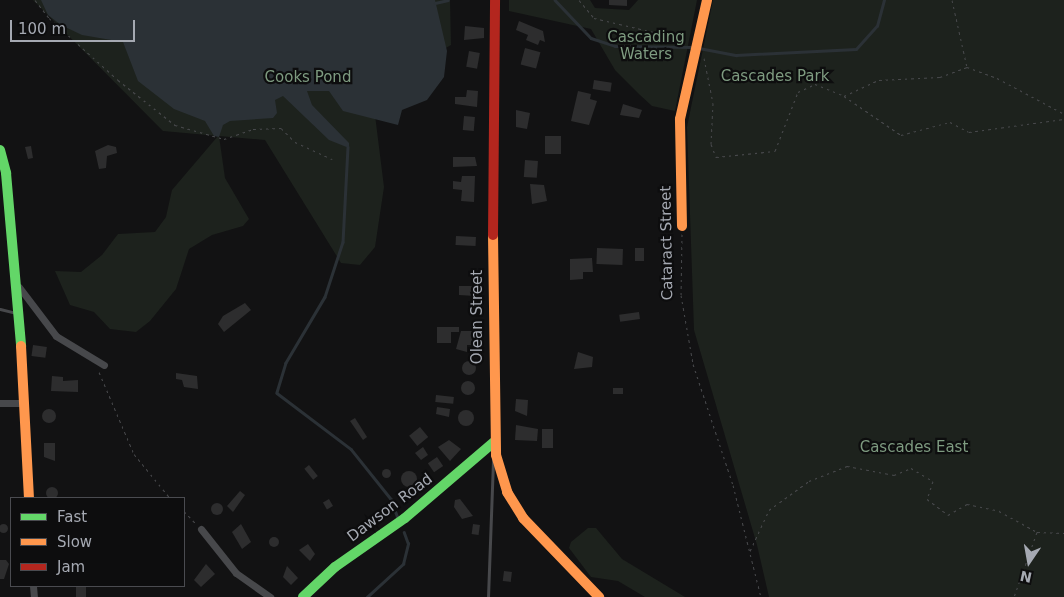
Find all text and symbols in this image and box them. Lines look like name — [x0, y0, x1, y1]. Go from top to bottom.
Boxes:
scale bar — [12, 10, 138, 42]
text: 100 m — [18, 20, 66, 38]
park label: Cascading Waters — [607, 28, 685, 63]
park label: Cascades Park — [721, 68, 829, 86]
park label: Cooks Pond — [265, 69, 351, 87]
street label: Cataract Street — [657, 186, 677, 300]
street label: Olean Street — [469, 270, 487, 364]
park label: Cascades East — [860, 439, 968, 457]
street label: Dawson Road — [344, 470, 436, 546]
legend — [10, 497, 185, 587]
text: Fast — [57, 508, 87, 526]
text: Slow — [57, 533, 92, 551]
north arrow — [1004, 537, 1054, 587]
text: Jam — [57, 558, 85, 576]
text: N — [1018, 568, 1033, 586]

